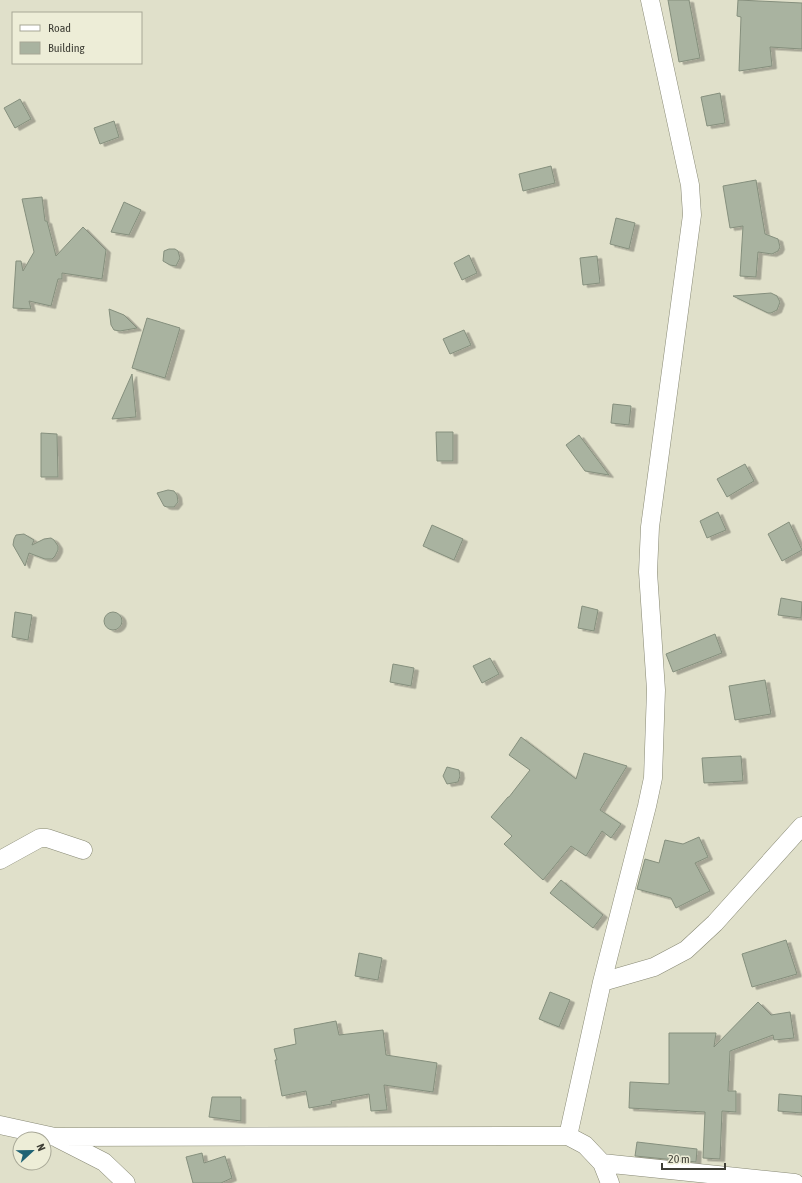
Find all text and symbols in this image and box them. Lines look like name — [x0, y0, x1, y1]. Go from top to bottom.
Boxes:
legend — [12, 12, 142, 64]
text: Road — [48, 21, 71, 35]
text: Building — [48, 41, 86, 55]
north arrow — [12, 1131, 52, 1171]
text: N — [34, 1142, 48, 1153]
scale bar — [662, 1145, 725, 1171]
text: 20 m — [668, 1152, 690, 1166]

